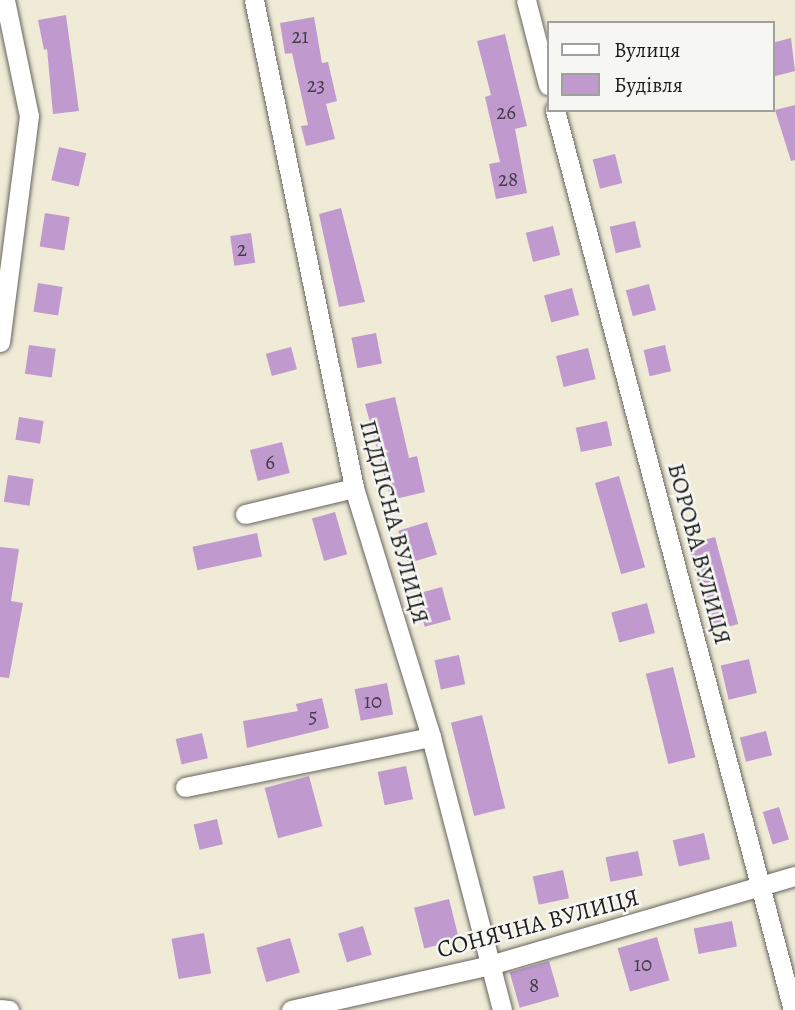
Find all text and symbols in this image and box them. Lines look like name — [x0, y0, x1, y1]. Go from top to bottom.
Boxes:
legend — [546, 21, 774, 112]
house number: 21 — [291, 23, 309, 49]
text: Вулиця — [614, 36, 680, 64]
text: Будівля — [614, 71, 683, 99]
house number: 23 — [307, 72, 325, 98]
house number: 26 — [496, 99, 516, 125]
house number: 28 — [498, 166, 518, 192]
house number: 2 — [237, 236, 247, 262]
street label: ПІДЛІСНА ВУЛИЦЯ — [353, 417, 435, 627]
house number: 6 — [265, 449, 275, 475]
street label: БОРОВА ВУЛИЦЯ — [661, 460, 737, 648]
house number: 10 — [364, 688, 382, 714]
house number: 5 — [308, 703, 318, 729]
street label: СОНЯЧНА ВУЛИЦЯ — [434, 883, 642, 965]
house number: 10 — [634, 951, 652, 977]
house number: 8 — [529, 972, 539, 998]

